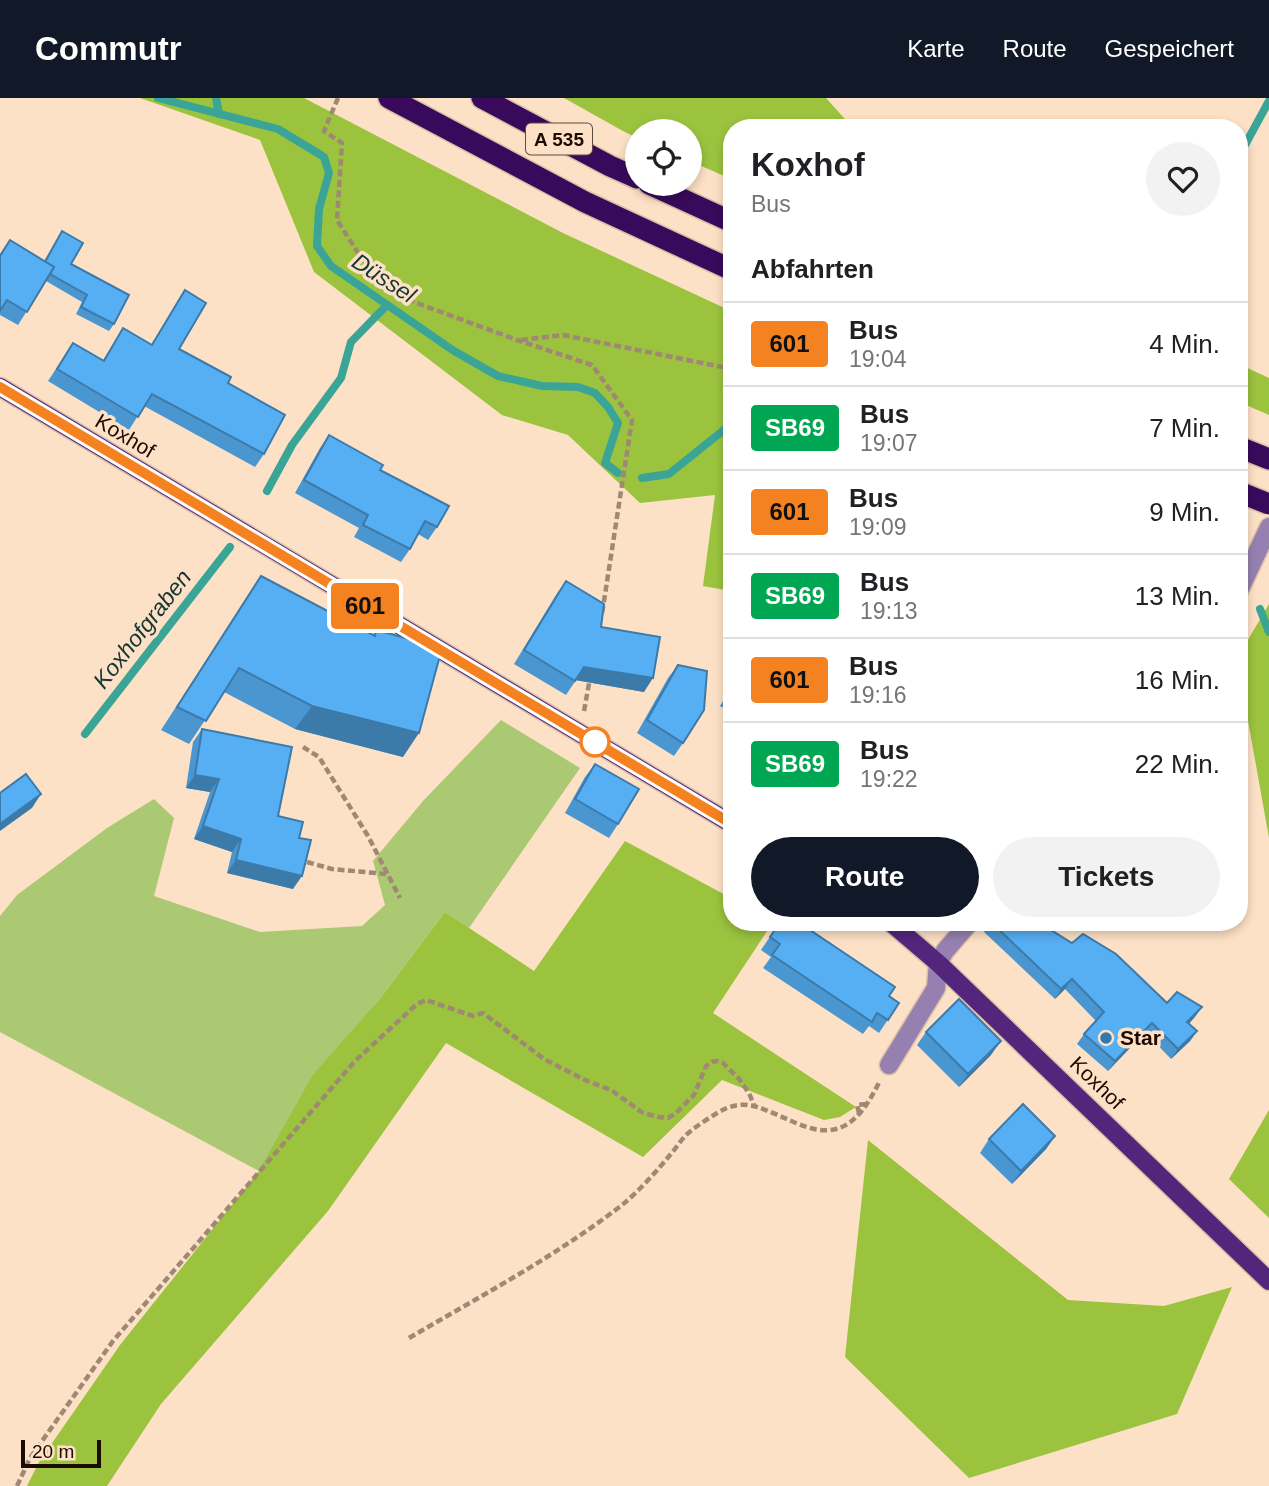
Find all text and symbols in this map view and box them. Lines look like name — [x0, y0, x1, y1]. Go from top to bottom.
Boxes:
text: Commutr — [35, 30, 182, 67]
text: Karte — [907, 35, 965, 62]
text: Route — [1003, 35, 1067, 62]
text: Gespeichert — [1105, 35, 1234, 62]
map controls — [625, 119, 702, 196]
button: locate — [625, 119, 702, 196]
road number: A 535 — [526, 123, 592, 154]
button: heart — [1146, 142, 1220, 216]
text: Koxhof — [751, 146, 865, 183]
text: Bus — [751, 191, 791, 217]
water label: Düssel — [347, 248, 421, 309]
text: Abfahrten — [751, 254, 874, 284]
text: Bus — [849, 315, 898, 345]
text: 4 Min. — [1149, 329, 1220, 359]
text: 601 — [769, 330, 810, 357]
text: 19:04 — [849, 346, 907, 372]
text: Bus — [860, 399, 909, 429]
street label: Koxhof — [91, 409, 159, 462]
text: 7 Min. — [1149, 413, 1220, 443]
text: SB69 — [765, 414, 825, 441]
text: 19:07 — [860, 430, 918, 456]
text: Bus — [849, 483, 898, 513]
text: 9 Min. — [1149, 497, 1220, 527]
text: 601 — [769, 498, 810, 525]
text: 19:09 — [849, 514, 907, 540]
water label: Koxhofgraben — [88, 565, 196, 693]
text: Bus — [860, 567, 909, 597]
text: 13 Min. — [1135, 581, 1220, 611]
text: SB69 — [765, 582, 825, 609]
line badge: 601 — [325, 583, 405, 629]
text: 601 — [345, 592, 385, 619]
text: 19:13 — [860, 598, 918, 624]
text: Bus — [849, 651, 898, 681]
text: 16 Min. — [1135, 665, 1220, 695]
text: 601 — [769, 666, 810, 693]
text: 19:16 — [849, 682, 907, 708]
unlabelled marker — [580, 727, 610, 757]
text: Bus — [860, 735, 909, 765]
text: 22 Min. — [1135, 749, 1220, 779]
text: SB69 — [765, 750, 825, 777]
text: 19:22 — [860, 766, 918, 792]
button: Route — [751, 837, 979, 917]
button: Tickets — [993, 837, 1220, 917]
place label: Star — [1120, 1026, 1161, 1049]
marker: Star — [1098, 1030, 1114, 1046]
street label: Koxhof — [1066, 1052, 1129, 1114]
scale bar — [21, 1437, 102, 1469]
text: 20 m — [32, 1441, 74, 1462]

